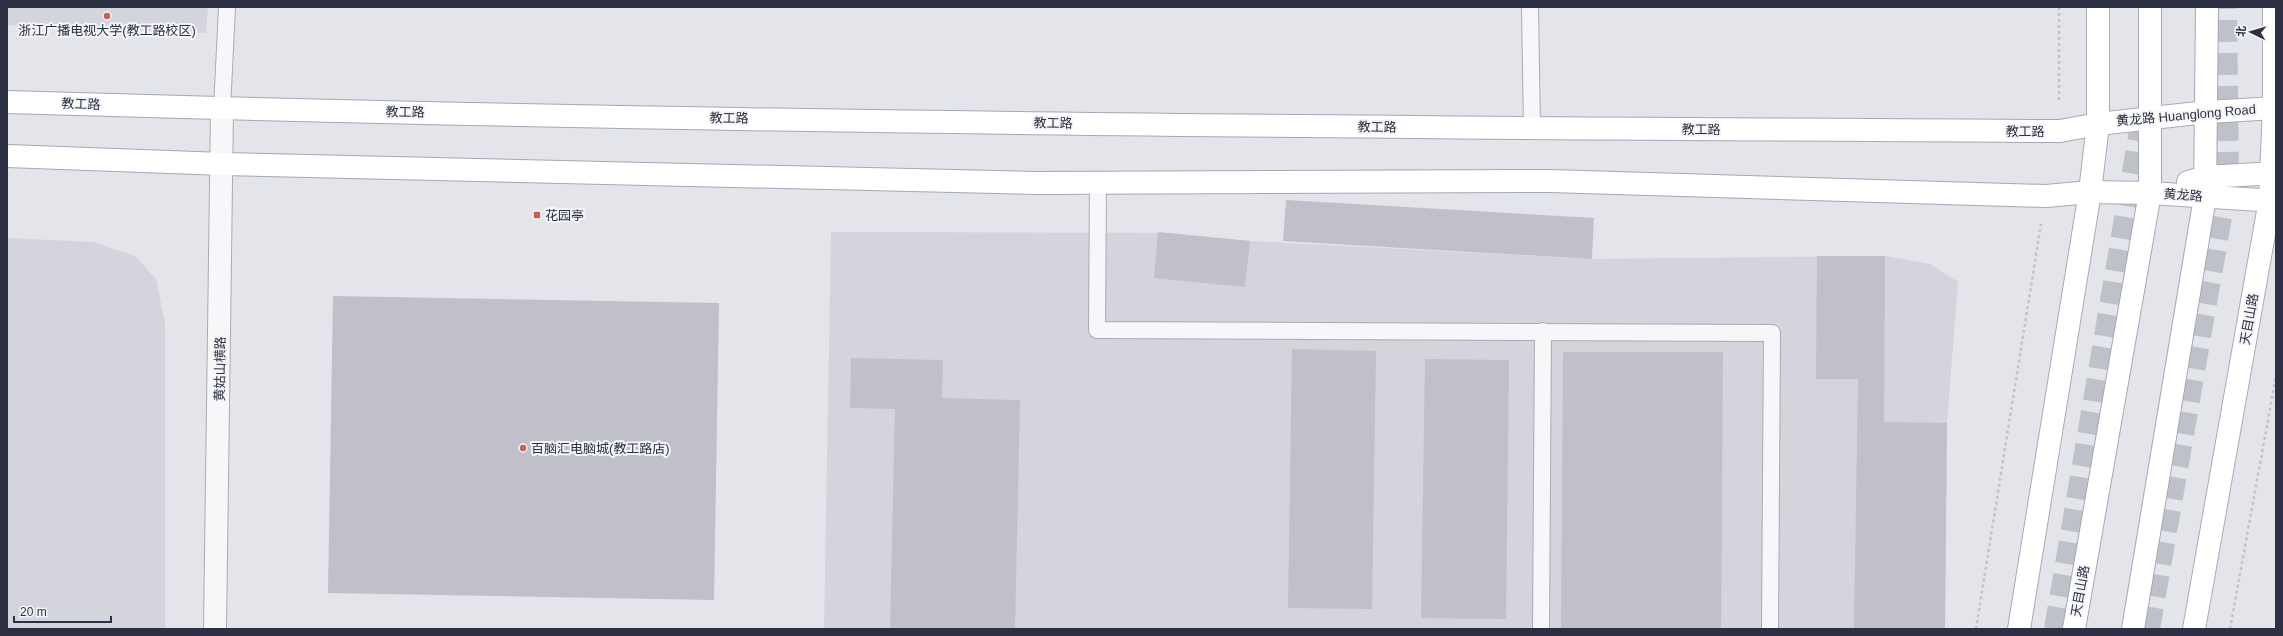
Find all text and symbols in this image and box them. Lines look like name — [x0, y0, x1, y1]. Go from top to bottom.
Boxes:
marker: 浙江广播电视大学(教工路校区) — [102, 11, 112, 21]
north arrow — [2231, 12, 2271, 52]
place label: 浙江广播电视大学(教工路校区) — [18, 23, 196, 38]
text: 北 — [2235, 25, 2247, 37]
street label: 教工路 — [61, 96, 101, 112]
street label: 黄龙路 Huanglong Road — [2116, 101, 2256, 129]
street label: 教工路 — [385, 104, 425, 120]
street label: 教工路 — [709, 110, 749, 126]
street label: 教工路 — [1033, 115, 1073, 131]
street label: 教工路 — [1357, 119, 1397, 135]
street label: 教工路 — [1681, 122, 1721, 137]
street label: 教工路 — [2005, 124, 2045, 139]
street label: 黄龙路 — [2163, 186, 2203, 204]
place label: 花园亭 — [545, 208, 584, 223]
marker: 花园亭 — [532, 210, 542, 220]
street label: 天目山路 — [2237, 292, 2261, 346]
street label: 黄姑山横路 — [212, 336, 228, 402]
place label: 百脑汇电脑城(教工路店) — [531, 441, 670, 456]
marker: 百脑汇电脑城(教工路店) — [518, 443, 528, 453]
street label: 天目山路 — [2068, 564, 2092, 618]
scale bar — [14, 598, 111, 624]
text: 20 m — [20, 605, 47, 619]

